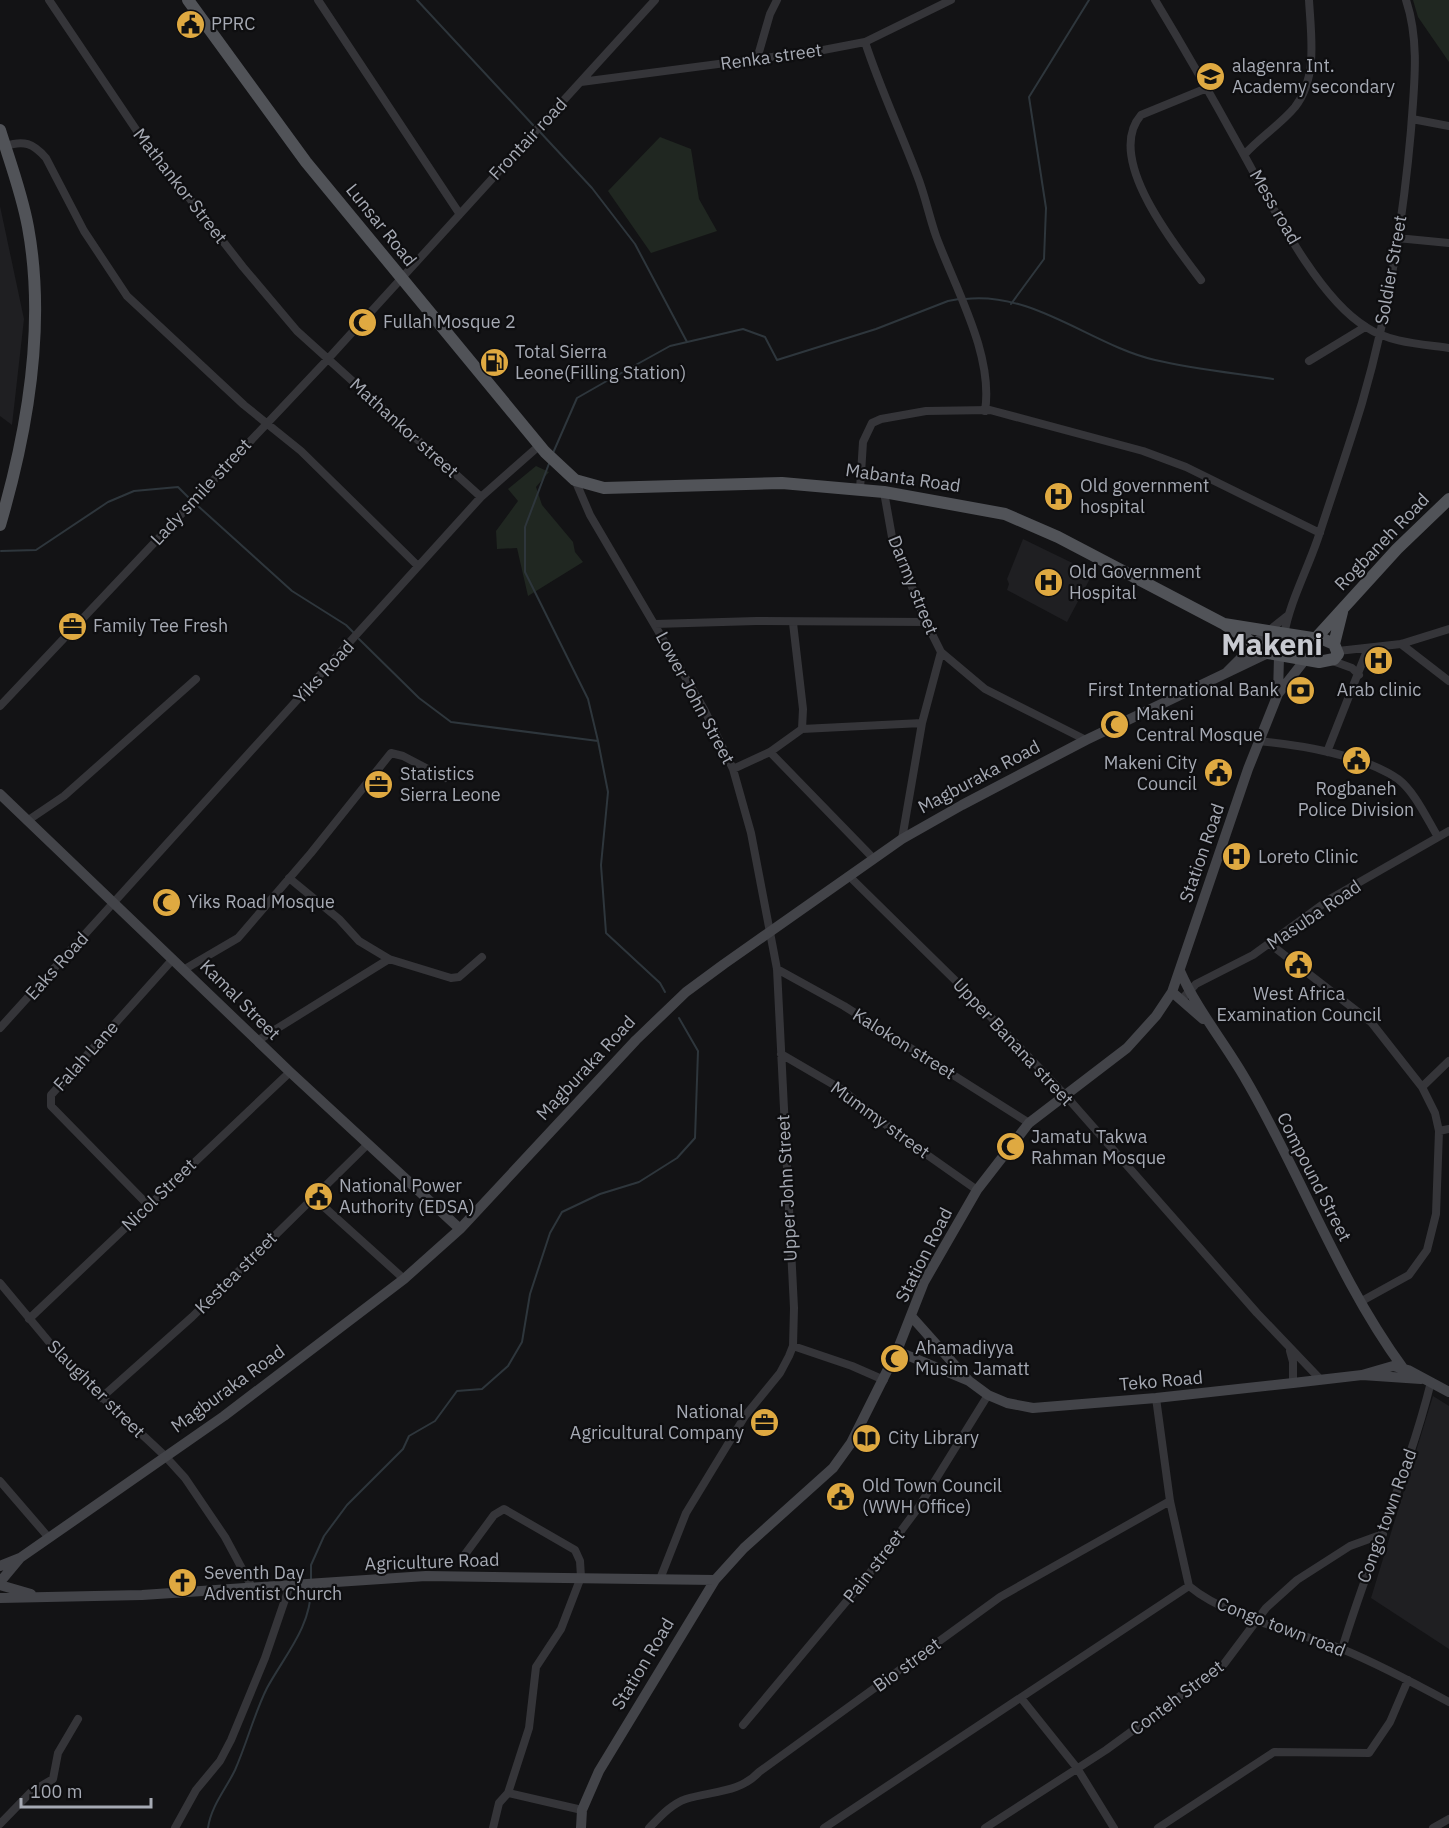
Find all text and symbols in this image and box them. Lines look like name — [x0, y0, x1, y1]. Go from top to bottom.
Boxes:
public building icon: PPRC — [174, 8, 206, 40]
place label: PPRC — [211, 12, 255, 35]
street label: Renka street — [719, 38, 823, 75]
place label: alagenra Int. Academy secondary — [1232, 54, 1395, 98]
school or university icon: alagenra Int. Academy secondary — [1195, 60, 1227, 92]
street label: Frontair road — [484, 93, 572, 185]
street label: Mathankor Street — [128, 123, 233, 248]
street label: Mess road — [1245, 165, 1306, 248]
street label: Lunsar Road — [341, 179, 422, 271]
street label: Soldier Street — [1370, 214, 1411, 326]
mosque icon: Fullah Mosque 2 — [346, 306, 378, 338]
place label: Fullah Mosque 2 — [383, 310, 516, 333]
place label: Total Sierra Leone(Filling Station) — [515, 340, 686, 384]
fuel station icon: Total Sierra Leone(Filling Station) — [478, 346, 510, 378]
street label: Mathankor street — [345, 373, 463, 482]
street label: Lady smile street — [145, 433, 256, 550]
street label: Mabanta Road — [844, 458, 962, 497]
place label: Old government hospital — [1080, 474, 1209, 518]
hospital icon: Old government hospital — [1043, 480, 1075, 512]
street label: Rogbaneh Road — [1329, 488, 1434, 595]
street label: Darmy street — [883, 532, 944, 638]
place label: Old Government Hospital — [1069, 560, 1201, 604]
hospital icon: Old Government Hospital — [1032, 566, 1064, 598]
office icon: Family Tee Fresh — [56, 610, 88, 642]
place label: Family Tee Fresh — [93, 614, 228, 637]
district label: Makeni — [1221, 624, 1323, 663]
street label: Lower John Street — [651, 628, 740, 768]
street label: Yiks Road — [288, 635, 359, 708]
hospital icon: Arab clinic — [1363, 645, 1395, 677]
bank icon: First International Bank — [1284, 674, 1316, 706]
place label: First International Bank — [1088, 678, 1280, 701]
place label: Arab clinic — [1337, 678, 1421, 701]
place label: Makeni Central Mosque — [1136, 702, 1263, 746]
mosque icon: Makeni Central Mosque — [1099, 708, 1131, 740]
street label: Magburaka Road — [914, 735, 1044, 818]
public building icon: Rogbaneh Police Division — [1340, 744, 1372, 776]
place label: Makeni City Council — [1104, 751, 1197, 795]
public building icon: Makeni City Council — [1202, 757, 1234, 789]
place label: Statistics Sierra Leone — [400, 762, 501, 806]
office icon: Statistics Sierra Leone — [363, 768, 395, 800]
place label: Rogbaneh Police Division — [1298, 777, 1414, 821]
street label: Station Road — [1174, 800, 1229, 905]
hospital icon: Loreto Clinic — [1221, 841, 1253, 873]
place label: Loreto Clinic — [1258, 845, 1358, 868]
street label: Masuba Road — [1262, 875, 1365, 955]
mosque icon: Yiks Road Mosque — [151, 886, 183, 918]
place label: Yiks Road Mosque — [188, 890, 335, 913]
street label: Eaks Road — [20, 927, 93, 1005]
public building icon: West Africa Examination Council — [1283, 949, 1315, 981]
street label: Kamal Street — [195, 955, 285, 1045]
street label: Upper Banana street — [948, 973, 1079, 1110]
place label: West Africa Examination Council — [1217, 982, 1382, 1026]
street label: Kalokon street — [849, 1003, 960, 1084]
street label: Magburaka Road — [531, 1010, 640, 1125]
street label: Falah Lane — [48, 1016, 123, 1096]
street label: Mummy street — [826, 1076, 934, 1163]
street label: Compound Street — [1272, 1108, 1357, 1245]
street label: Upper John Street — [771, 1114, 802, 1262]
place label: Jamatu Takwa Rahman Mosque — [1031, 1125, 1166, 1169]
mosque icon: Jamatu Takwa Rahman Mosque — [994, 1131, 1026, 1163]
street label: Nicol Street — [117, 1153, 201, 1236]
place label: National Power Authority (EDSA) — [339, 1174, 475, 1218]
public building icon: National Power Authority (EDSA) — [302, 1180, 334, 1212]
street label: Station Road — [890, 1204, 957, 1306]
street label: Kestea street — [190, 1227, 282, 1319]
street label: Slaughter street — [42, 1335, 150, 1443]
place label: Ahamadiyya Musim Jamatt — [915, 1336, 1030, 1380]
street label: Magburaka Road — [166, 1340, 289, 1438]
mosque icon: Ahamadiyya Musim Jamatt — [878, 1342, 910, 1374]
street label: Teko Road — [1118, 1365, 1204, 1396]
place label: National Agricultural Company — [570, 1400, 744, 1444]
office icon: National Agricultural Company — [749, 1406, 781, 1438]
library icon: City Library — [851, 1422, 883, 1454]
place label: City Library — [888, 1426, 979, 1449]
street label: Congo town Road — [1352, 1446, 1421, 1586]
place label: Old Town Council (WWH Office) — [862, 1474, 1002, 1518]
public building icon: Old Town Council (WWH Office) — [825, 1480, 857, 1512]
street label: Pain street — [838, 1524, 909, 1607]
street label: Agriculture Road — [364, 1548, 500, 1575]
place label: Seventh Day Adventist Church — [204, 1561, 342, 1605]
church icon: Seventh Day Adventist Church — [167, 1567, 199, 1599]
street label: Congo town road — [1213, 1591, 1349, 1662]
street label: Station Road — [606, 1614, 679, 1714]
street label: Bio street — [868, 1632, 945, 1697]
street label: Conteh Street — [1125, 1655, 1228, 1740]
scale bar — [21, 1771, 152, 1809]
text: 100 m — [30, 1780, 82, 1803]

